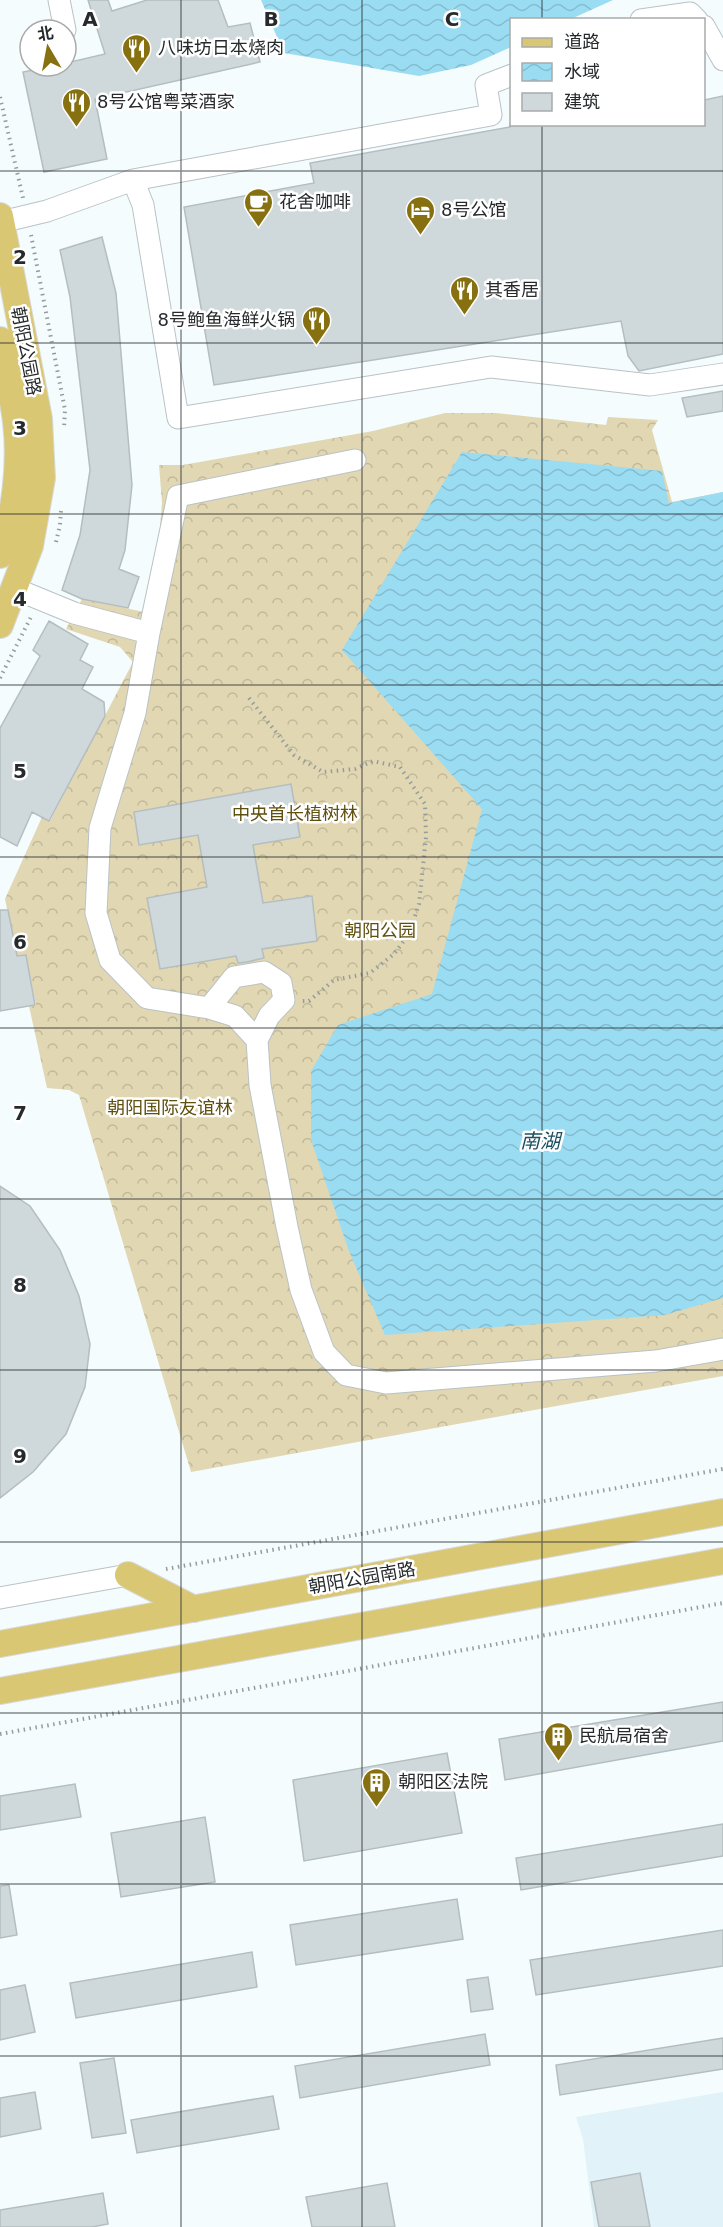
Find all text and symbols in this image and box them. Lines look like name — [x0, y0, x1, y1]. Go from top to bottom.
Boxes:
text: A — [82, 7, 98, 31]
text: B — [263, 7, 279, 31]
text: C — [445, 7, 459, 31]
north arrow — [18, 18, 78, 78]
legend — [510, 18, 705, 126]
text: 北 — [36, 23, 55, 44]
text: 道路 — [564, 31, 600, 52]
restaurant icon: 八味坊日本烧肉 — [121, 32, 153, 74]
place label: 八味坊日本烧肉 — [158, 37, 284, 58]
text: 水域 — [564, 61, 600, 82]
restaurant icon: 8号公馆粤菜酒家 — [60, 86, 92, 128]
place label: 8号公馆粤菜酒家 — [97, 91, 234, 112]
text: 建筑 — [564, 91, 600, 112]
cafe icon: 花舍咖啡 — [242, 186, 274, 228]
place label: 花舍咖啡 — [279, 191, 351, 212]
hotel icon: 8号公馆 — [404, 194, 436, 236]
place label: 8号公馆 — [441, 199, 506, 220]
text: 2 — [13, 245, 27, 269]
restaurant icon: 其香居 — [448, 274, 480, 316]
place label: 其香居 — [485, 279, 539, 300]
restaurant icon: 8号鲍鱼海鲜火锅 — [300, 304, 332, 346]
street label: 朝阳公园路 — [8, 305, 45, 397]
place label: 8号鲍鱼海鲜火锅 — [158, 309, 295, 330]
text: 3 — [13, 416, 27, 440]
text: 4 — [13, 587, 27, 611]
text: 5 — [13, 759, 27, 783]
park label: 中央首长植树林 — [232, 803, 358, 824]
park label: 朝阳公园 — [344, 920, 416, 941]
text: 6 — [13, 930, 27, 954]
park label: 朝阳国际友谊林 — [107, 1097, 233, 1118]
text: 7 — [13, 1101, 27, 1125]
water label: 南湖 — [520, 1129, 563, 1153]
text: 8 — [13, 1273, 27, 1297]
text: 9 — [13, 1444, 27, 1468]
street label: 朝阳公园南路 — [307, 1558, 417, 1597]
building icon: 民航局宿舍 — [542, 1720, 574, 1762]
place label: 民航局宿舍 — [579, 1725, 669, 1746]
building icon: 朝阳区法院 — [361, 1766, 393, 1808]
place label: 朝阳区法院 — [398, 1771, 488, 1792]

